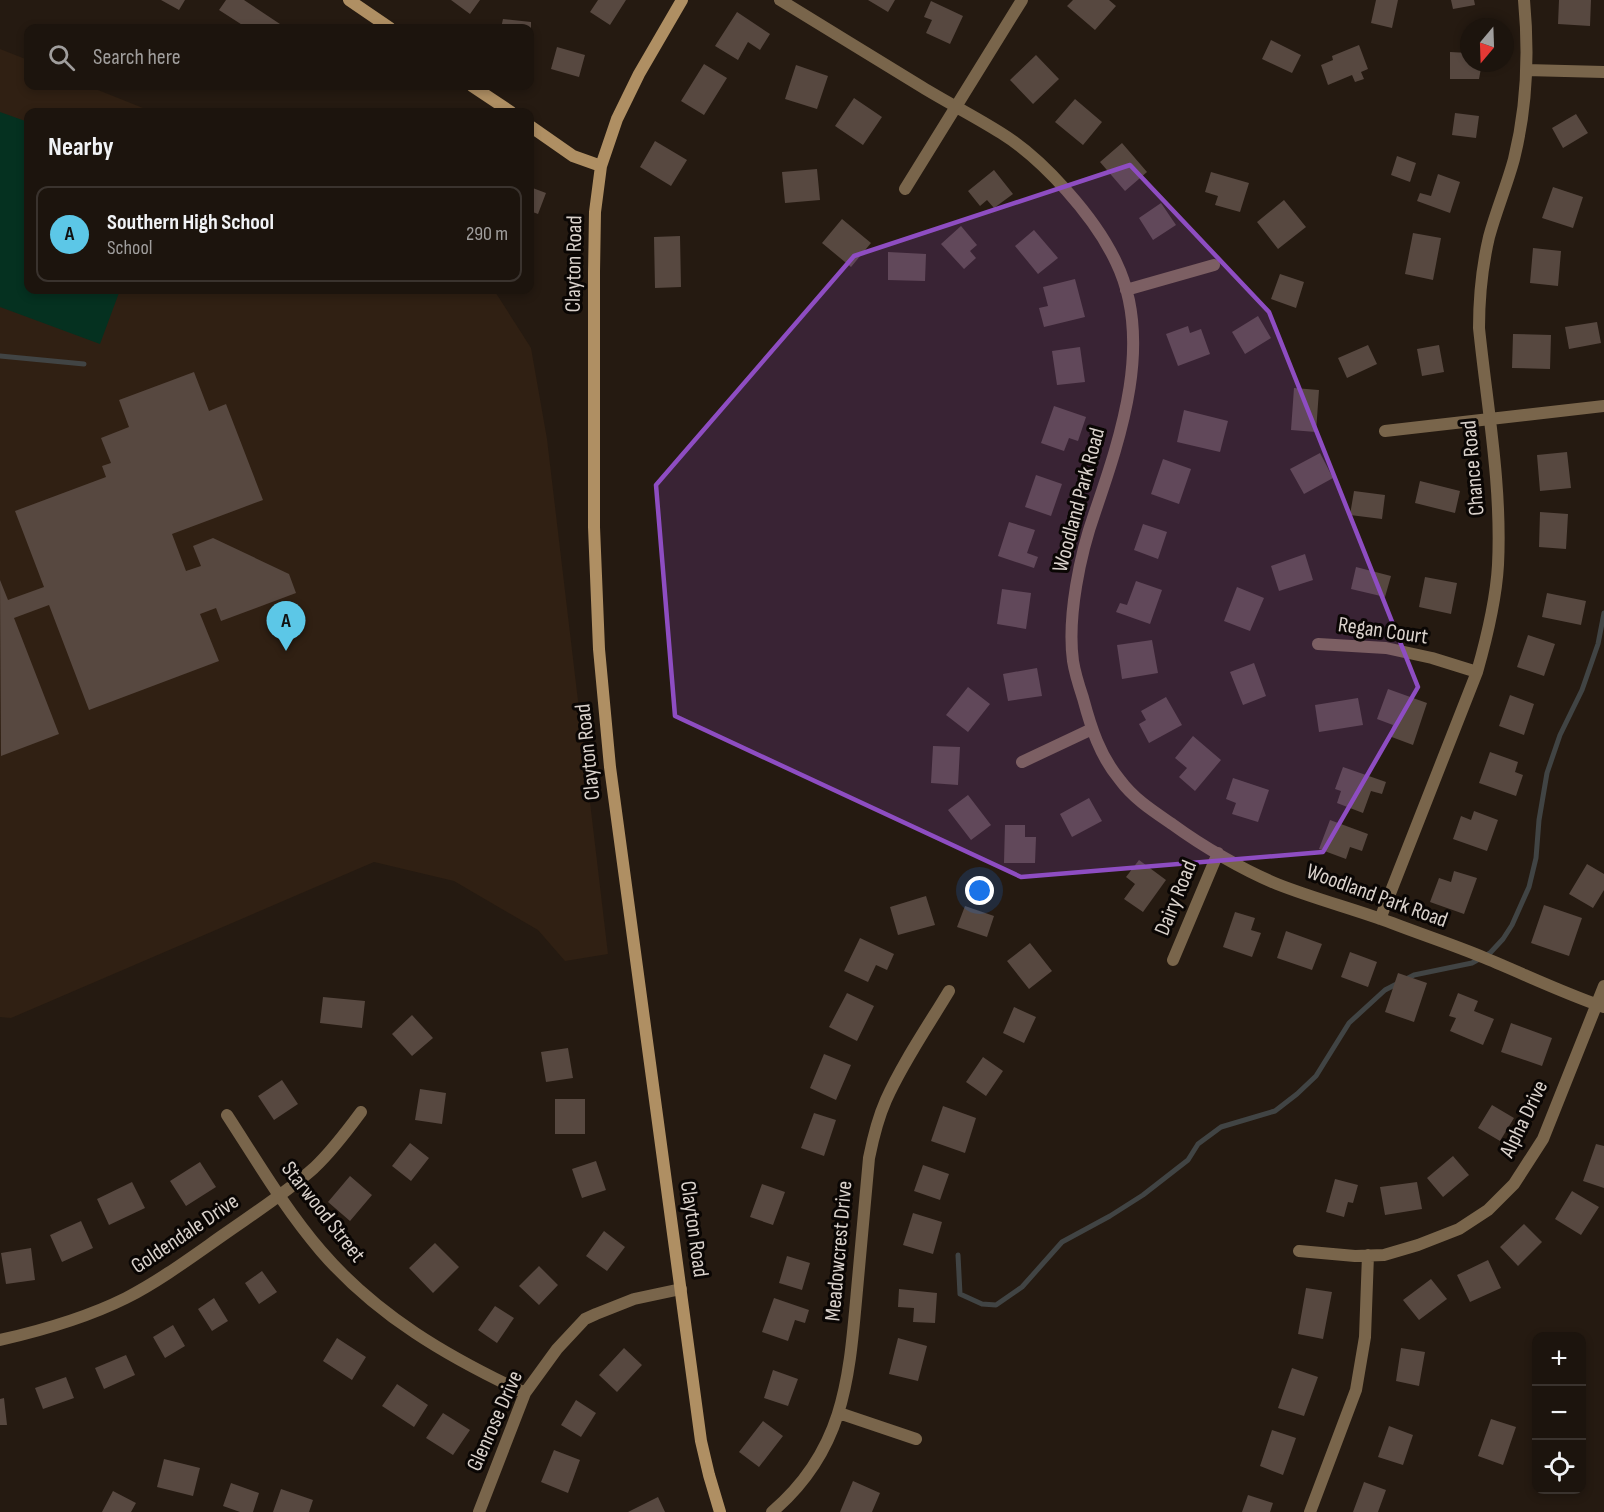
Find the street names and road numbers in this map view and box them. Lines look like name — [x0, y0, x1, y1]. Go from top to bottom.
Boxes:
street label: Clayton Road — [560, 215, 588, 313]
street label: Chance Road — [1455, 419, 1491, 517]
street label: Woodland Park Road — [1047, 425, 1111, 575]
street label: Regan Court — [1336, 611, 1430, 651]
street label: Clayton Road — [570, 702, 606, 802]
street label: Dairy Road — [1149, 857, 1203, 939]
street label: Woodland Park Road — [1303, 858, 1451, 934]
street label: Alpha Drive — [1493, 1076, 1554, 1163]
street label: Starwood Street — [275, 1156, 371, 1268]
street label: Clayton Road — [674, 1179, 714, 1279]
street label: Meadowcrest Drive — [819, 1180, 859, 1322]
street label: Goldendale Drive — [126, 1188, 244, 1280]
street label: Glenrose Drive — [461, 1367, 529, 1475]

